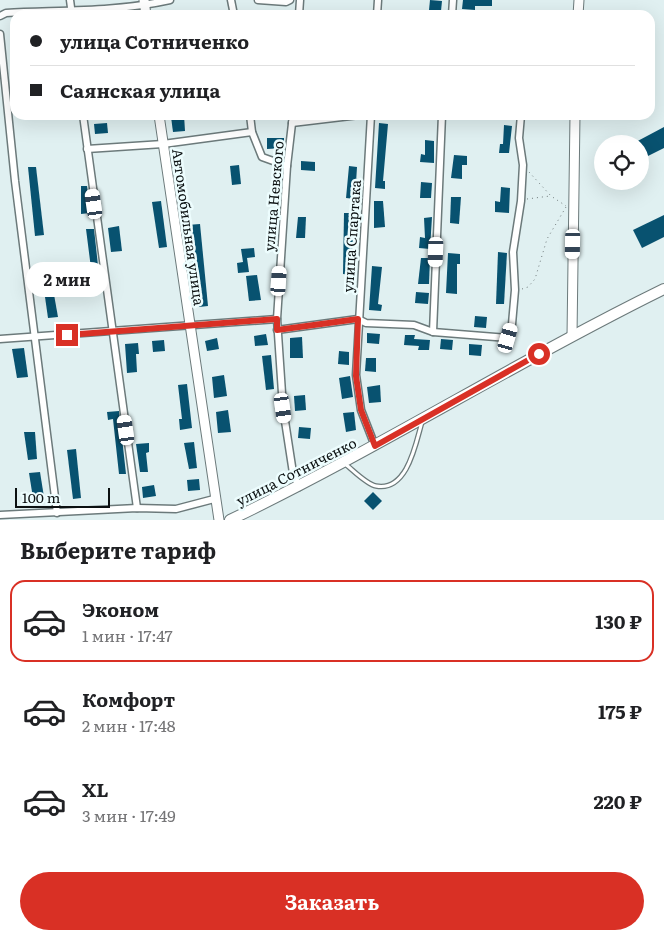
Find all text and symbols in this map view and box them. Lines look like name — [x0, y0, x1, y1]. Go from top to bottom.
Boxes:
text: улица Сотниченко — [60, 27, 249, 55]
text: Саянская улица — [60, 76, 220, 104]
map controls — [594, 135, 649, 190]
button: locate — [594, 135, 649, 190]
street label: улица Невского — [258, 140, 288, 252]
street label: Автомобильная улица — [168, 147, 210, 307]
street label: улица Спартака — [337, 179, 365, 293]
car — [84, 188, 103, 220]
car — [565, 229, 580, 259]
car — [427, 237, 444, 267]
callout: 2 мин — [26, 262, 108, 298]
car — [270, 266, 287, 296]
text: 2 мин — [44, 267, 90, 291]
car — [496, 322, 519, 354]
route end — [56, 324, 78, 346]
route start — [528, 343, 550, 365]
car — [273, 392, 292, 424]
car — [116, 414, 135, 446]
street label: улица Сотниченко — [232, 432, 360, 510]
scale bar — [15, 485, 110, 508]
text: 100 m — [22, 487, 60, 507]
text: Выберите тариф — [20, 533, 216, 566]
text: Эконом — [82, 595, 159, 623]
icon: car — [22, 599, 67, 644]
text: 130 ₽ — [595, 607, 642, 635]
text: 1 мин · 17:47 — [82, 623, 173, 647]
text: Комфорт — [82, 685, 175, 713]
icon: car — [22, 689, 67, 734]
text: 175 ₽ — [598, 697, 642, 725]
text: 2 мин · 17:48 — [82, 713, 176, 737]
text: XL — [82, 775, 109, 803]
icon: car — [22, 779, 67, 824]
text: 220 ₽ — [593, 787, 642, 815]
text: 3 мин · 17:49 — [82, 803, 176, 827]
button: Заказать — [20, 872, 644, 930]

